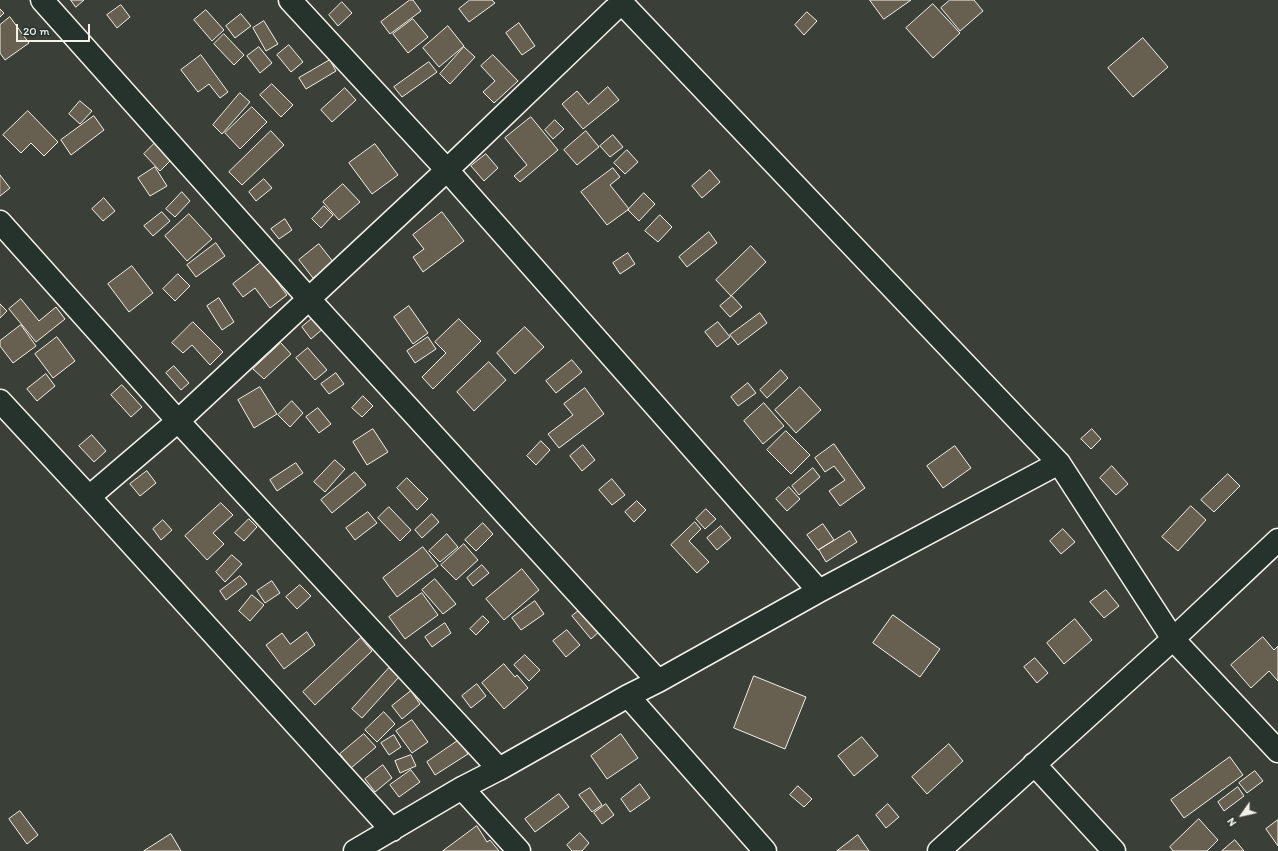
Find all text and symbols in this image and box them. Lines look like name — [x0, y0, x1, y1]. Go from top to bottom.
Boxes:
scale bar — [18, 16, 92, 42]
text: 20 m — [23, 24, 50, 38]
north arrow — [1222, 795, 1262, 835]
text: N — [1224, 815, 1239, 829]

